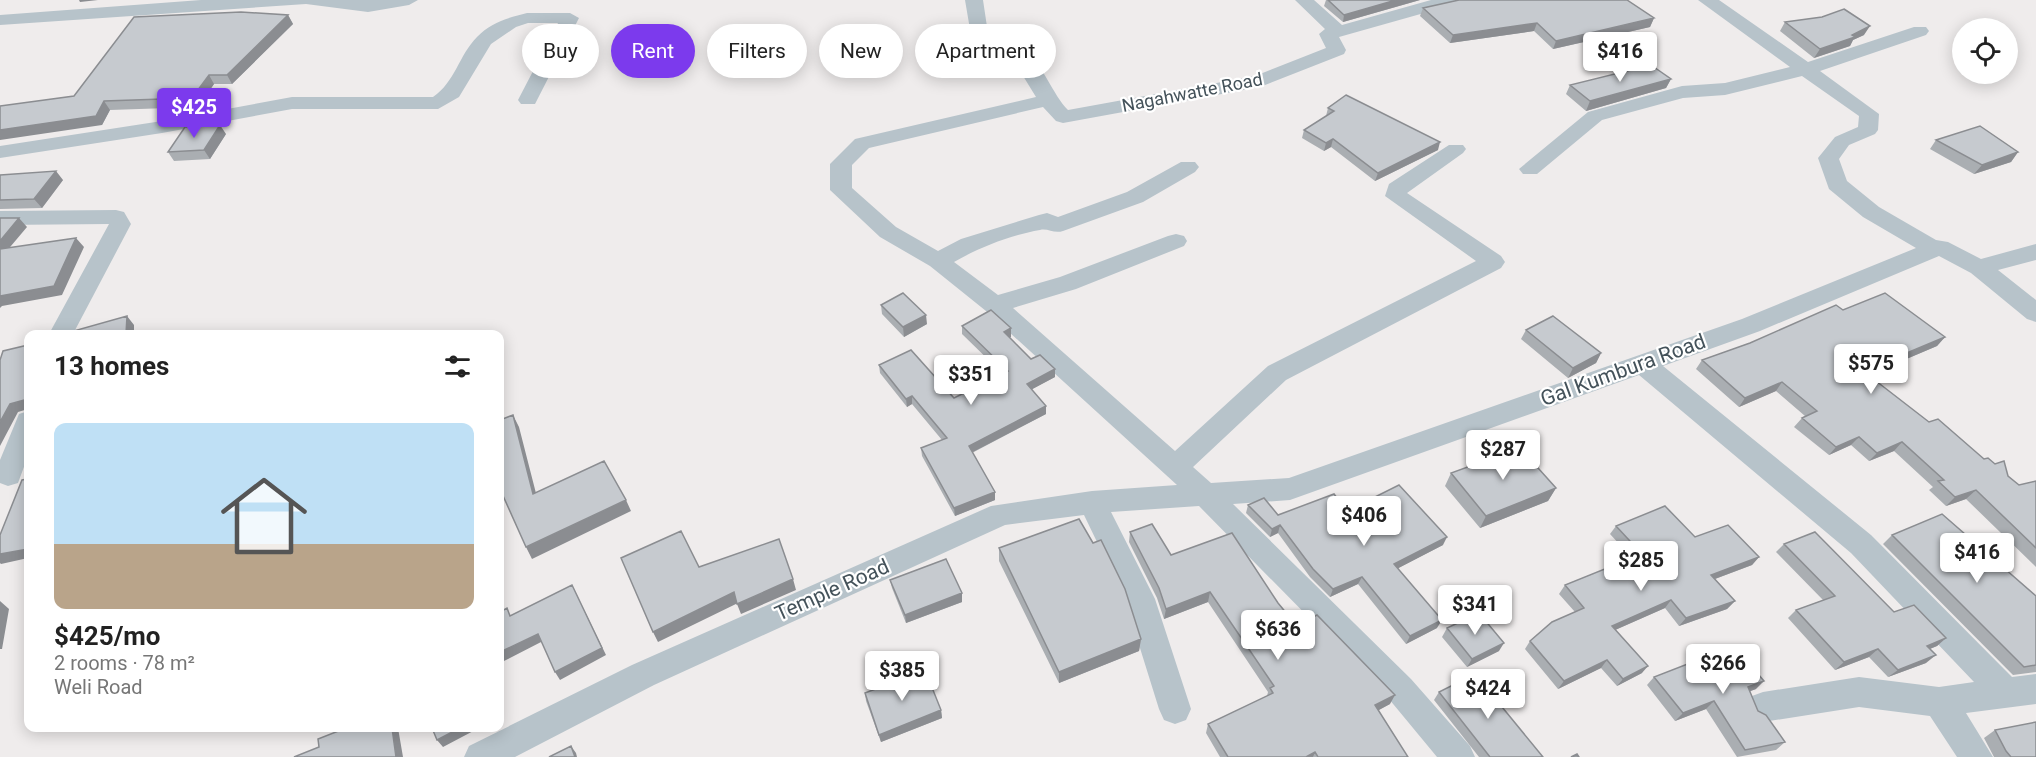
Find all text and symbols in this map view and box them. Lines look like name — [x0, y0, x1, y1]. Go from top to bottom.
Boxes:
map controls — [1952, 18, 2018, 84]
button: locate — [1952, 18, 2018, 84]
chip: Buy — [522, 24, 599, 78]
chip: Rent — [611, 24, 695, 78]
chip: Filters — [707, 24, 807, 78]
chip: New — [819, 24, 903, 78]
chip: Apartment — [915, 24, 1056, 78]
pin: $416 — [1584, 32, 1656, 83]
text: $416 — [1597, 39, 1643, 63]
street label: Nagahwatte Road — [1120, 68, 1264, 116]
pin: $425 — [158, 88, 230, 139]
text: $425 — [171, 95, 217, 119]
street label: Gal Kumbura Road — [1537, 329, 1709, 411]
pin: $575 — [1835, 344, 1907, 395]
icon: filters — [441, 350, 474, 383]
text: 13 homes — [54, 351, 169, 381]
text: $575 — [1848, 351, 1894, 375]
pin: $351 — [935, 355, 1007, 406]
text: $351 — [948, 362, 994, 386]
pin: $287 — [1467, 430, 1539, 481]
text: $287 — [1480, 437, 1526, 461]
icon: home — [210, 462, 318, 570]
pin: $406 — [1328, 496, 1400, 547]
text: $406 — [1341, 503, 1387, 527]
pin: $416 — [1941, 533, 2013, 584]
text: $416 — [1954, 540, 2000, 564]
pin: $285 — [1605, 541, 1677, 592]
text: $285 — [1618, 548, 1664, 572]
street label: Temple Road — [771, 554, 893, 626]
pin: $341 — [1439, 585, 1511, 636]
text: $341 — [1452, 592, 1498, 616]
pin: $636 — [1242, 610, 1314, 661]
text: $636 — [1255, 617, 1301, 641]
text: $425/mo — [54, 621, 161, 651]
pin: $266 — [1687, 644, 1759, 695]
text: 2 rooms · 78 m² — [54, 651, 195, 675]
pin: $385 — [866, 651, 938, 702]
text: $266 — [1700, 651, 1746, 675]
text: $385 — [879, 658, 925, 682]
pin: $424 — [1452, 669, 1524, 720]
text: Weli Road — [54, 675, 143, 699]
text: $424 — [1465, 676, 1511, 700]

